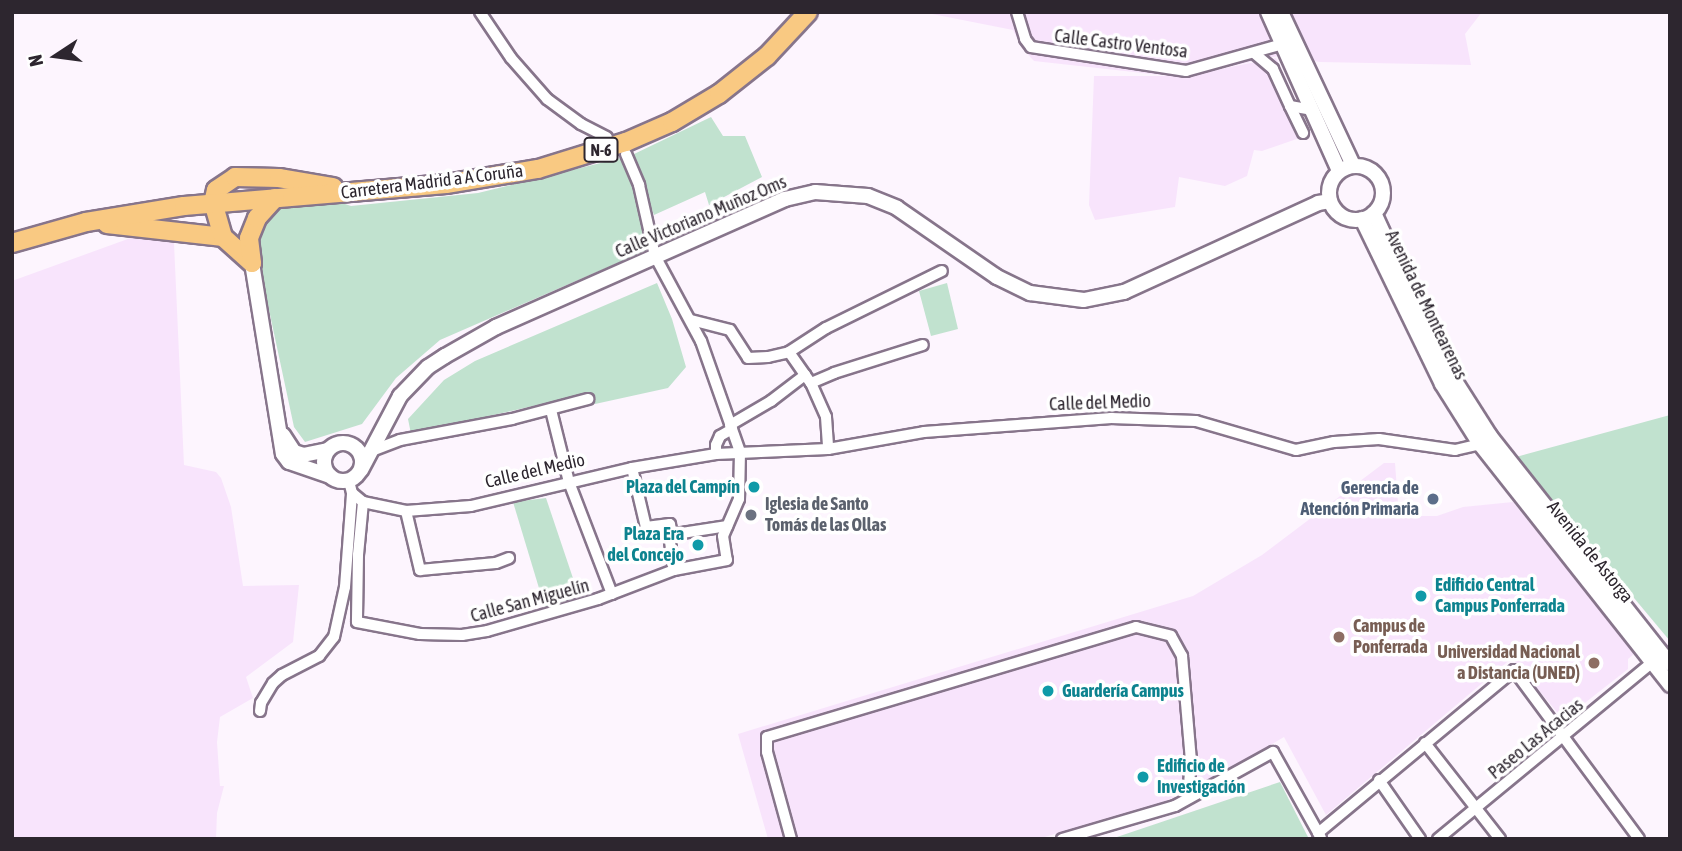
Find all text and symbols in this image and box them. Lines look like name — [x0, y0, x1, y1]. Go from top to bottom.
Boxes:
north arrow — [21, 21, 91, 91]
street label: Calle Castro Ventosa — [1053, 25, 1189, 63]
text: N — [24, 53, 48, 69]
road number: N-6 — [584, 138, 618, 162]
street label: Carretera Madrid a A Coruña — [340, 160, 524, 204]
street label: Calle Victoriano Muñoz Oms — [612, 171, 790, 263]
street label: Avenida de Montearenas — [1380, 227, 1472, 383]
street label: Calle del Medio — [1049, 390, 1151, 416]
street label: Calle del Medio — [483, 449, 587, 493]
place label: Plaza del Campín — [626, 476, 740, 498]
place label: Gerencia de Atención Primaria — [1300, 478, 1419, 520]
marker: Plaza del Campín — [746, 479, 762, 495]
marker: Gerencia de Atención Primaria — [1425, 491, 1441, 507]
place label: Iglesia de Santo Tomás de las Ollas — [765, 494, 886, 536]
street label: Avenida de Astorga — [1542, 497, 1638, 607]
marker: Iglesia de Santo Tomás de las Ollas — [743, 507, 759, 523]
place label: Plaza Era del Concejo — [607, 524, 684, 566]
marker: Plaza Era del Concejo — [690, 537, 706, 553]
street label: Calle San Miguelín — [468, 575, 592, 627]
place label: Edificio Central Campus Ponferrada — [1435, 575, 1565, 618]
marker: Edificio Central Campus Ponferrada — [1413, 588, 1429, 604]
place label: Campus de Ponferrada — [1353, 616, 1428, 658]
marker: Campus de Ponferrada — [1331, 629, 1347, 645]
place label: Universidad Nacional a Distancia (UNED) — [1437, 642, 1580, 684]
marker: Universidad Nacional a Distancia (UNED) — [1586, 655, 1602, 671]
place label: Guardería Campus — [1062, 680, 1184, 702]
marker: Guardería Campus — [1040, 683, 1056, 699]
street label: Paseo Las Acacias — [1484, 694, 1588, 784]
place label: Edificio de Investigación — [1157, 756, 1245, 798]
marker: Edificio de Investigación — [1135, 769, 1151, 785]

